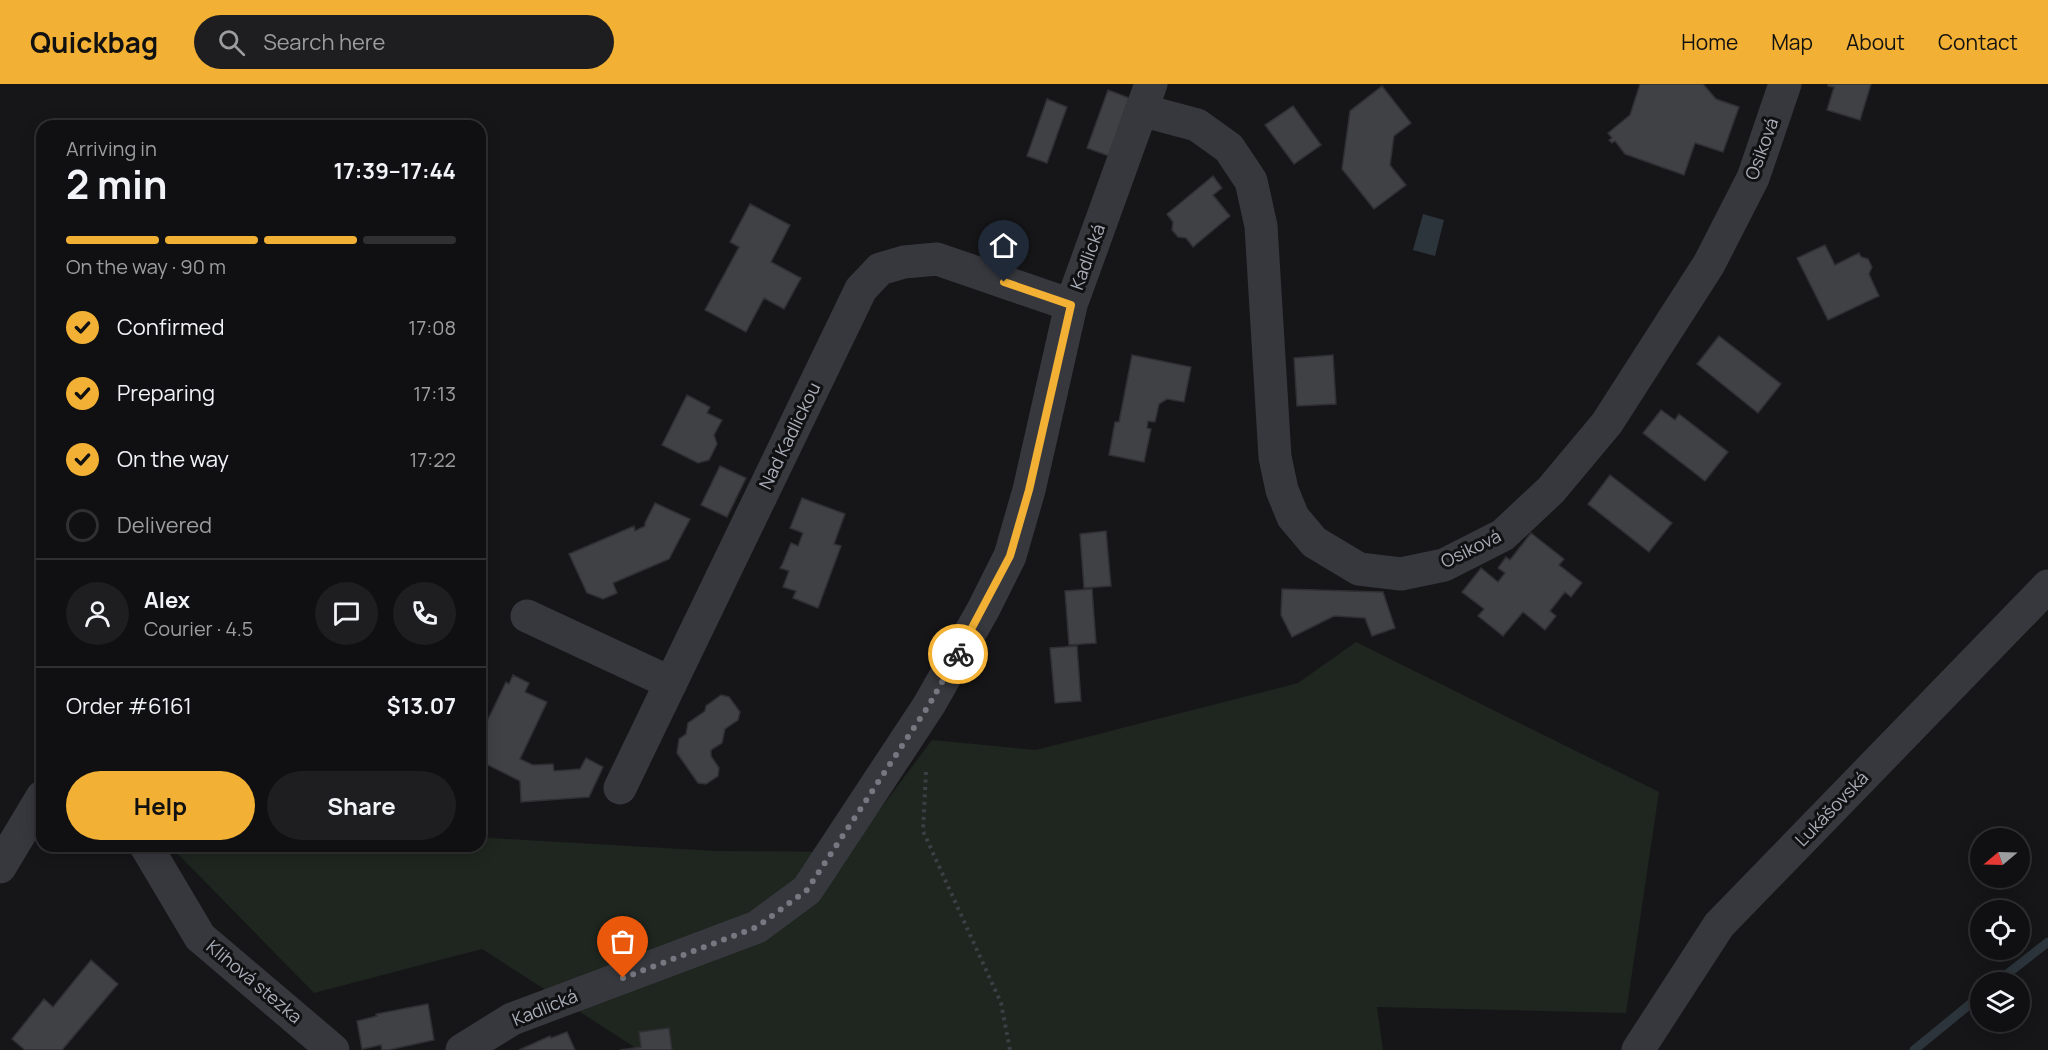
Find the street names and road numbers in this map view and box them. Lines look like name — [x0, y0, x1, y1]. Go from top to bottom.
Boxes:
street label: Osiková — [1739, 114, 1783, 183]
street label: Kadlická — [1064, 220, 1110, 293]
street label: Nad Kadlickou — [753, 378, 825, 493]
street label: Osiková — [1436, 523, 1505, 573]
street label: Lukášovská — [1789, 766, 1873, 851]
street label: Klihová stezka — [202, 934, 307, 1028]
street label: Kadlická — [508, 983, 581, 1031]

